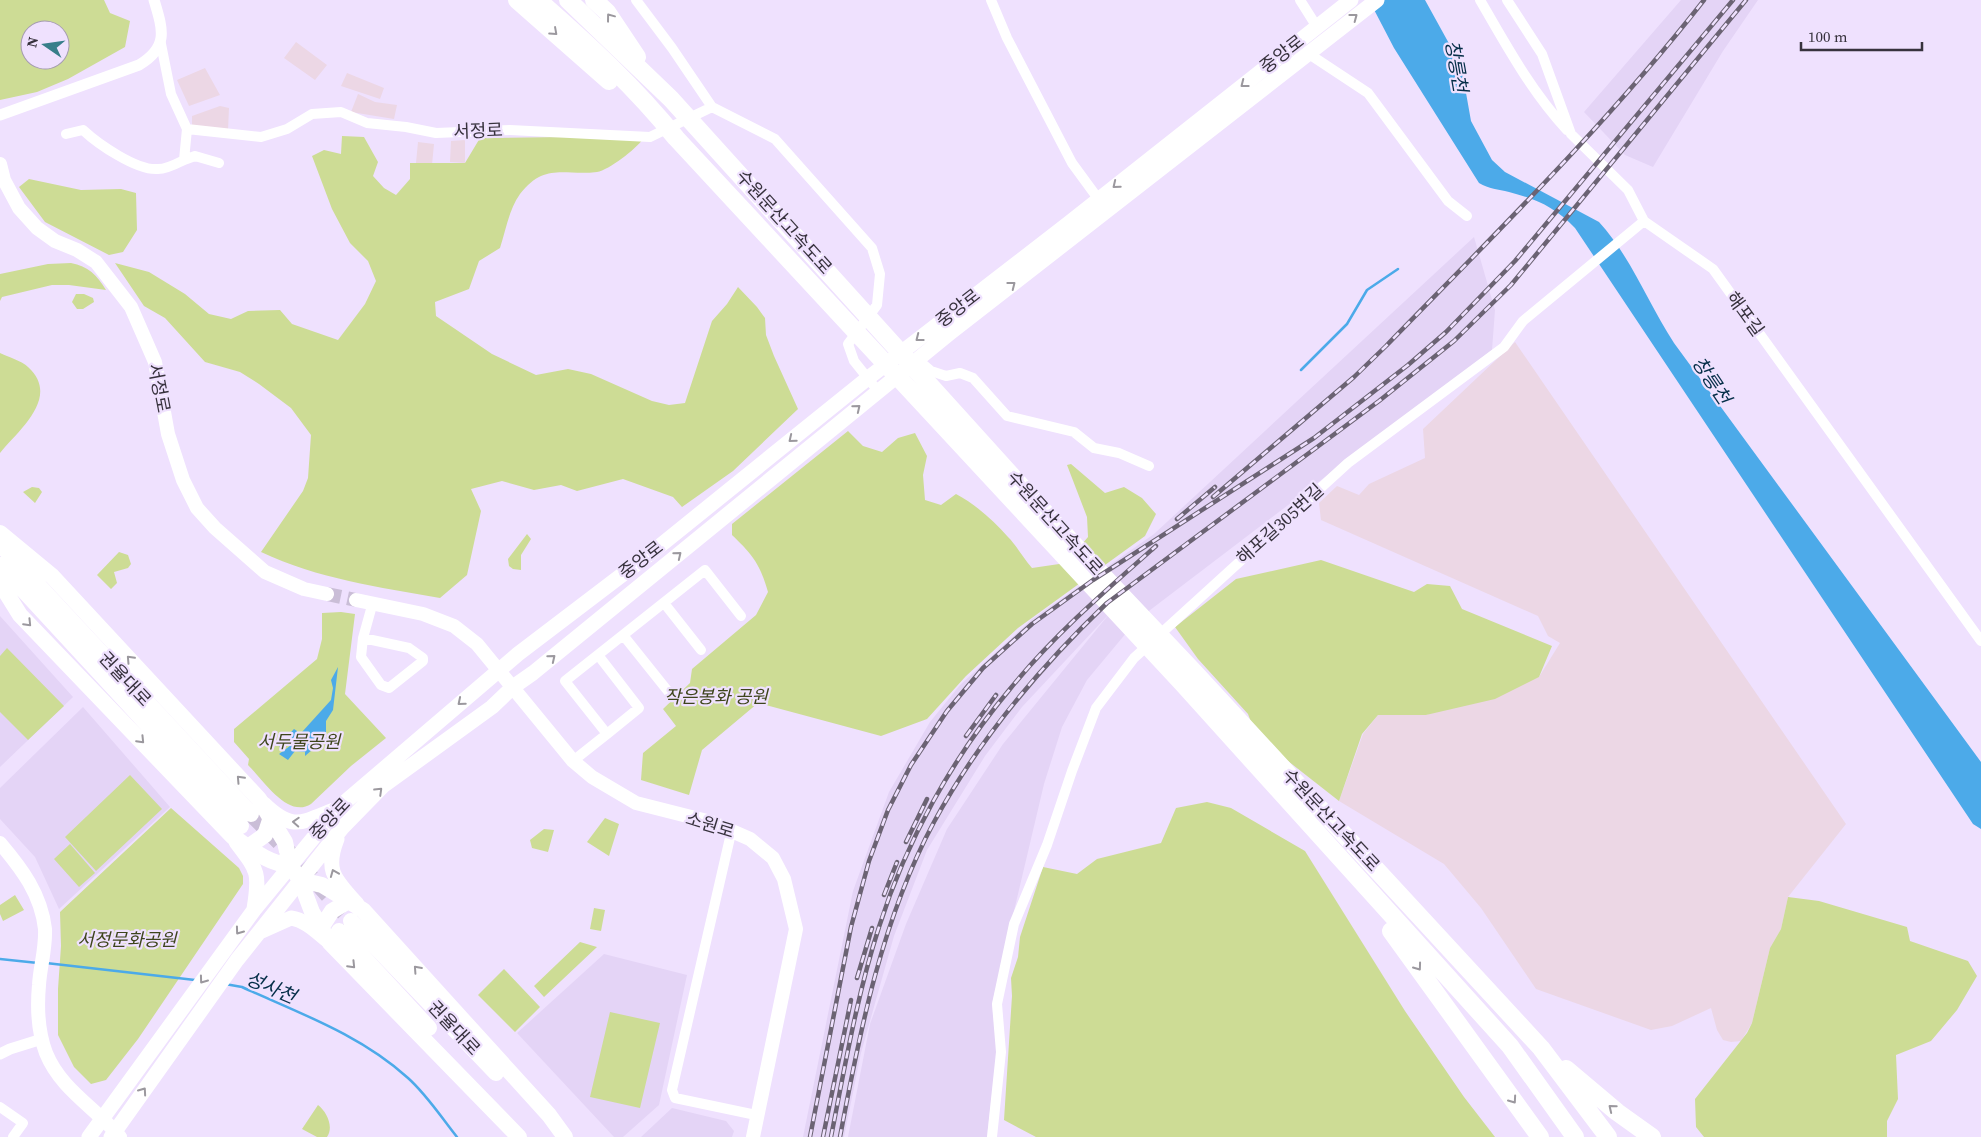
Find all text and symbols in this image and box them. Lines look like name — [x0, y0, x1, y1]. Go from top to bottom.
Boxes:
one-way arrow — [607, 13, 616, 23]
one-way arrow — [1348, 14, 1358, 23]
north arrow — [20, 20, 70, 70]
scale bar — [1801, 20, 1922, 52]
one-way arrow — [549, 26, 558, 35]
text: 100 m — [1808, 26, 1848, 47]
street label: 중앙로 — [1254, 28, 1309, 79]
text: N — [21, 35, 43, 49]
water label: 창릉천 — [1440, 38, 1475, 96]
one-way arrow — [1241, 79, 1250, 87]
street label: 서정로 — [453, 117, 503, 144]
street label: 수원문산고속도로 — [731, 164, 838, 279]
one-way arrow — [1112, 179, 1122, 188]
street label: 중앙로 — [930, 282, 985, 333]
one-way arrow — [1006, 282, 1015, 290]
street label: 해포길 — [1721, 286, 1770, 341]
one-way arrow — [916, 333, 925, 341]
water label: 창릉천 — [1687, 351, 1738, 410]
street label: 서정로 — [142, 361, 177, 415]
one-way arrow — [852, 404, 861, 413]
one-way arrow — [788, 434, 797, 443]
street label: 수원문산고속도로 — [1002, 465, 1109, 580]
street label: 해포길305번길 — [1230, 478, 1329, 570]
street label: 중앙로 — [613, 534, 668, 585]
one-way arrow — [672, 552, 681, 561]
one-way arrow — [22, 617, 31, 626]
street label: 권율대로 — [94, 646, 157, 711]
one-way arrow — [127, 656, 136, 665]
one-way arrow — [546, 656, 555, 664]
park label: 작은봉화 공원 — [664, 684, 769, 709]
one-way arrow — [458, 697, 467, 705]
park label: 서두물공원 — [258, 729, 342, 754]
one-way arrow — [135, 735, 144, 744]
street label: 수원문산고속도로 — [1277, 763, 1386, 877]
one-way arrow — [237, 775, 246, 784]
one-way arrow — [373, 788, 382, 797]
street label: 중앙로 — [304, 792, 356, 845]
street label: 소원로 — [683, 805, 738, 844]
one-way arrow — [291, 816, 299, 827]
one-way arrow — [330, 869, 340, 878]
one-way arrow — [236, 925, 244, 934]
park label: 서정문화공원 — [77, 927, 178, 952]
one-way arrow — [346, 959, 355, 968]
one-way arrow — [1412, 962, 1422, 971]
water label: 성사천 — [242, 965, 302, 1010]
one-way arrow — [414, 966, 423, 975]
one-way arrow — [200, 974, 209, 984]
street label: 권율대로 — [423, 995, 486, 1060]
one-way arrow — [137, 1087, 146, 1097]
one-way arrow — [1507, 1094, 1516, 1103]
one-way arrow — [1609, 1105, 1618, 1114]

